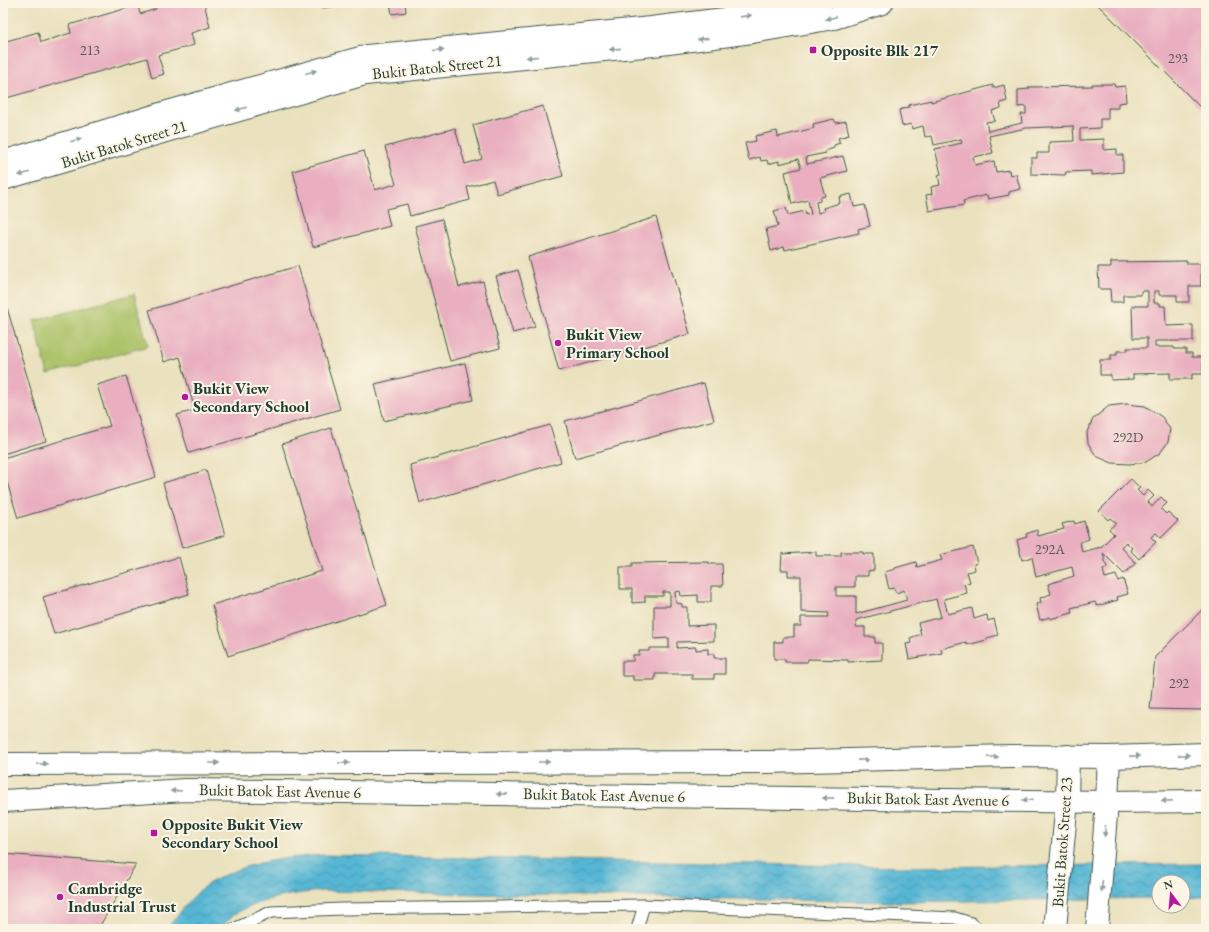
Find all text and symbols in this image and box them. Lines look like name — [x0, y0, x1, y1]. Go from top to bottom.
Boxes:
one-way arrow — [739, 13, 752, 19]
one-way arrow — [825, 16, 837, 22]
one-way arrow — [697, 36, 709, 42]
place label: Opposite Blk 217 — [821, 40, 939, 61]
house number: 213 — [80, 41, 100, 59]
marker: Opposite Blk 217 — [808, 45, 818, 55]
one-way arrow — [432, 46, 445, 53]
one-way arrow — [609, 46, 621, 52]
house number: 293 — [1168, 49, 1188, 67]
street label: Bukit Batok Street 21 — [371, 50, 503, 84]
one-way arrow — [526, 54, 538, 60]
one-way arrow — [305, 68, 317, 74]
one-way arrow — [235, 106, 247, 112]
street label: Bukit Batok Street 21 — [59, 115, 189, 173]
one-way arrow — [71, 137, 83, 143]
one-way arrow — [17, 171, 29, 177]
place label: Bukit View Primary School — [566, 324, 669, 363]
marker: Bukit View Primary School — [553, 338, 563, 348]
place label: Bukit View Secondary School — [193, 378, 310, 417]
marker: Bukit View Secondary School — [180, 392, 190, 402]
house number: 292D — [1113, 428, 1144, 446]
house number: 292A — [1035, 540, 1065, 558]
house number: 292 — [1169, 674, 1189, 692]
one-way arrow — [1178, 752, 1191, 758]
one-way arrow — [987, 753, 999, 760]
one-way arrow — [1129, 753, 1142, 759]
one-way arrow — [857, 756, 869, 763]
one-way arrow — [538, 759, 551, 765]
one-way arrow — [208, 760, 221, 766]
one-way arrow — [338, 760, 351, 766]
one-way arrow — [36, 761, 49, 767]
street label: Bukit Batok Street 23 — [1047, 776, 1077, 908]
street label: Bukit Batok East Avenue 6 — [199, 779, 361, 803]
street label: Bukit Batok East Avenue 6 — [523, 783, 685, 807]
one-way arrow — [170, 787, 182, 794]
street label: Bukit Batok East Avenue 6 — [847, 787, 1009, 811]
one-way arrow — [495, 791, 508, 797]
one-way arrow — [821, 795, 834, 801]
one-way arrow — [1021, 797, 1034, 803]
one-way arrow — [1160, 798, 1173, 804]
place label: Opposite Bukit View Secondary School — [162, 814, 303, 853]
one-way arrow — [1102, 825, 1109, 837]
marker: Opposite Bukit View Secondary School — [149, 828, 159, 838]
north arrow — [1151, 874, 1191, 914]
text: N — [1162, 876, 1175, 892]
place label: Cambridge Industrial Trust — [68, 878, 176, 917]
one-way arrow — [1098, 880, 1105, 892]
marker: Cambridge Industrial Trust — [55, 892, 65, 902]

